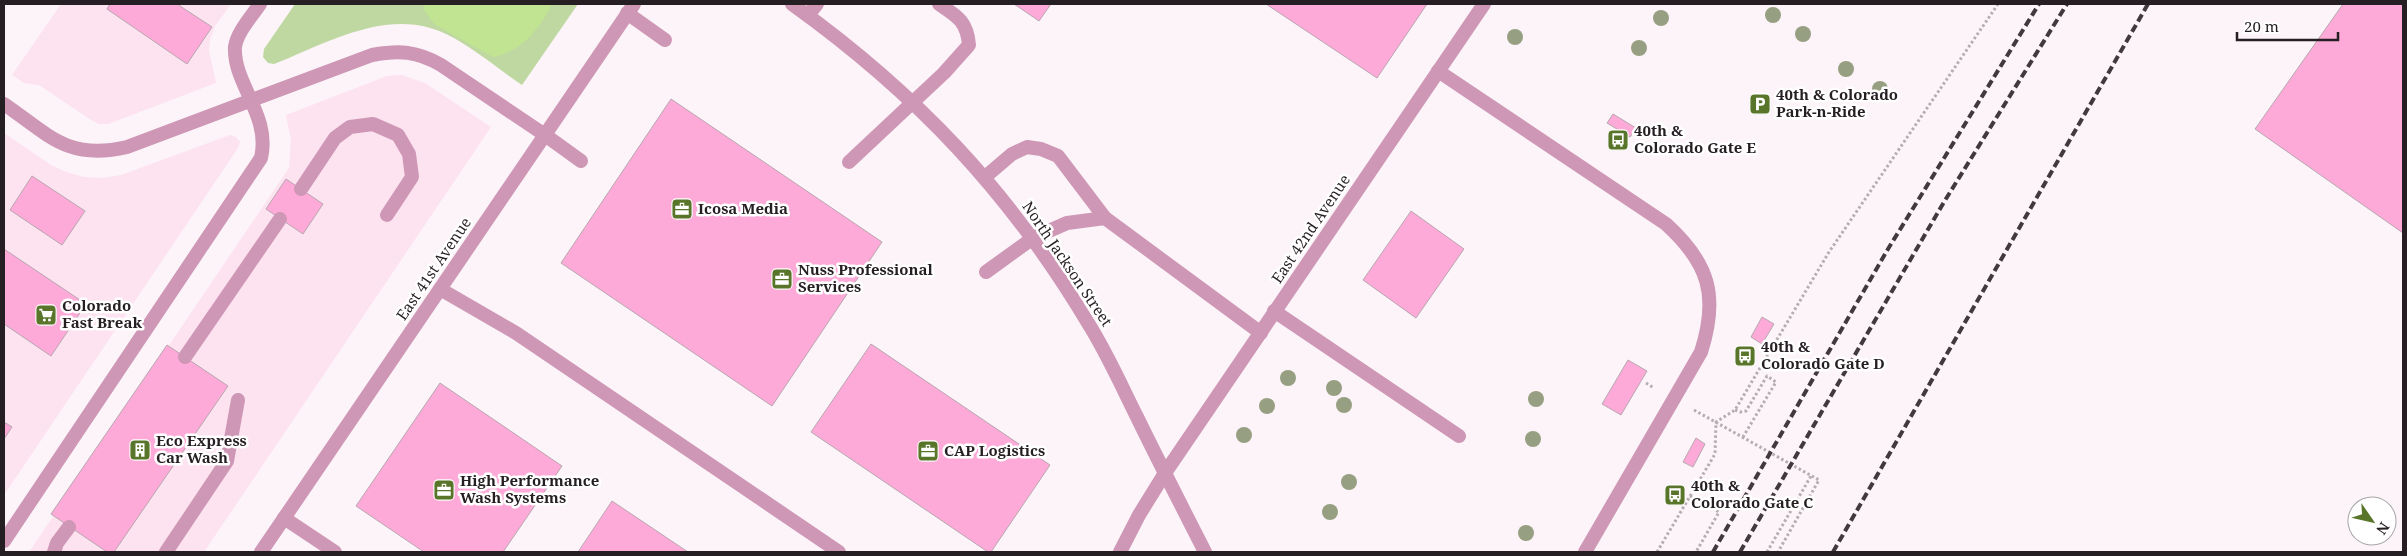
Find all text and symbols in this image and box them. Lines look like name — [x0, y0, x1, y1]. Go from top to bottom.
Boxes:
scale bar — [2237, 10, 2338, 42]
text: 20 m — [2244, 16, 2279, 36]
place label: 40th & Colorado Park-n-Ride — [1776, 84, 1898, 121]
parking icon: 40th & Colorado Park-n-Ride — [1748, 92, 1772, 116]
place label: 40th & Colorado Gate E — [1634, 120, 1756, 157]
bus stop icon: 40th & Colorado Gate E — [1606, 128, 1630, 152]
street label: East 42nd Avenue — [1266, 170, 1354, 287]
office icon: Icosa Media — [670, 197, 694, 221]
street label: North Jackson Street — [1019, 197, 1117, 330]
place label: Icosa Media — [698, 198, 788, 218]
street label: East 41st Avenue — [391, 213, 475, 324]
place label: Nuss Professional Services — [798, 259, 933, 296]
office icon: Nuss Professional Services — [770, 267, 794, 291]
place label: Colorado Fast Break — [62, 295, 142, 332]
supermarket icon: Colorado Fast Break — [34, 303, 58, 327]
place label: 40th & Colorado Gate D — [1761, 336, 1885, 373]
bus stop icon: 40th & Colorado Gate D — [1733, 344, 1757, 368]
place label: Eco Express Car Wash — [156, 430, 247, 467]
building icon: Eco Express Car Wash — [128, 438, 152, 462]
office icon: CAP Logistics — [916, 439, 940, 463]
place label: CAP Logistics — [944, 440, 1045, 460]
place label: High Performance Wash Systems — [460, 470, 599, 507]
place label: 40th & Colorado Gate C — [1691, 475, 1813, 512]
office icon: High Performance Wash Systems — [432, 478, 456, 502]
bus stop icon: 40th & Colorado Gate C — [1663, 483, 1687, 507]
north arrow — [2347, 496, 2397, 546]
text: N — [2372, 519, 2394, 538]

